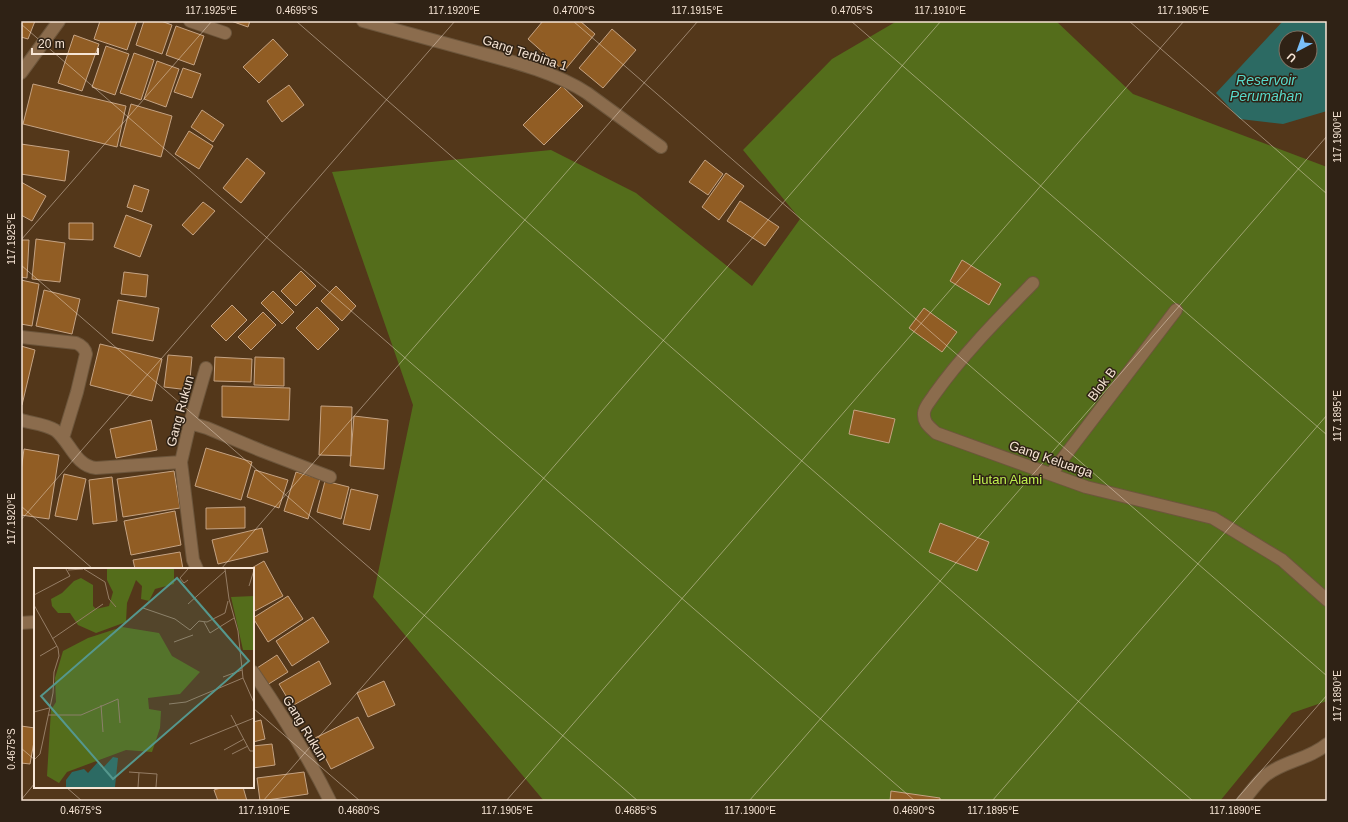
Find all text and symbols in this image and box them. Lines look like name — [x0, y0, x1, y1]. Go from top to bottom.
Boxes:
text: 117.1925°E — [185, 5, 237, 16]
text: 0.4695°S — [276, 5, 318, 16]
text: 117.1920°E — [428, 5, 480, 16]
text: 0.4700°S — [553, 5, 595, 16]
text: 117.1915°E — [671, 5, 723, 16]
text: 0.4705°S — [831, 5, 873, 16]
text: 117.1910°E — [914, 5, 966, 16]
text: 117.1905°E — [1157, 5, 1209, 16]
scale bar — [32, 30, 98, 56]
north arrow — [1278, 30, 1318, 70]
street label: Gang Terbina 1 — [481, 32, 569, 74]
text: 20 m — [38, 37, 65, 51]
text: U — [1284, 50, 1298, 65]
water label: Reservoir Perumahan — [1230, 72, 1302, 104]
text: 117.1900°E — [1332, 111, 1343, 163]
text: 117.1925°E — [6, 213, 17, 265]
street label: Blok B — [1085, 364, 1119, 404]
street label: Gang Rukun — [163, 374, 197, 448]
text: 117.1895°E — [1332, 390, 1343, 442]
street label: Gang Keluarga — [1007, 438, 1096, 481]
park label: Hutan Alami — [972, 472, 1042, 487]
text: 117.1920°E — [6, 493, 17, 545]
inset map — [34, 568, 254, 788]
text: 117.1890°E — [1332, 670, 1343, 722]
street label: Gang Rukun — [280, 693, 330, 763]
text: 0.4675°S — [6, 728, 17, 770]
text: 0.4675°S — [60, 805, 102, 816]
text: 117.1910°E — [238, 805, 290, 816]
text: 0.4680°S — [338, 805, 380, 816]
text: 117.1905°E — [481, 805, 533, 816]
text: 0.4685°S — [615, 805, 657, 816]
text: 117.1900°E — [724, 805, 776, 816]
text: 0.4690°S — [893, 805, 935, 816]
text: 117.1895°E — [967, 805, 1019, 816]
text: 117.1890°E — [1209, 805, 1261, 816]

